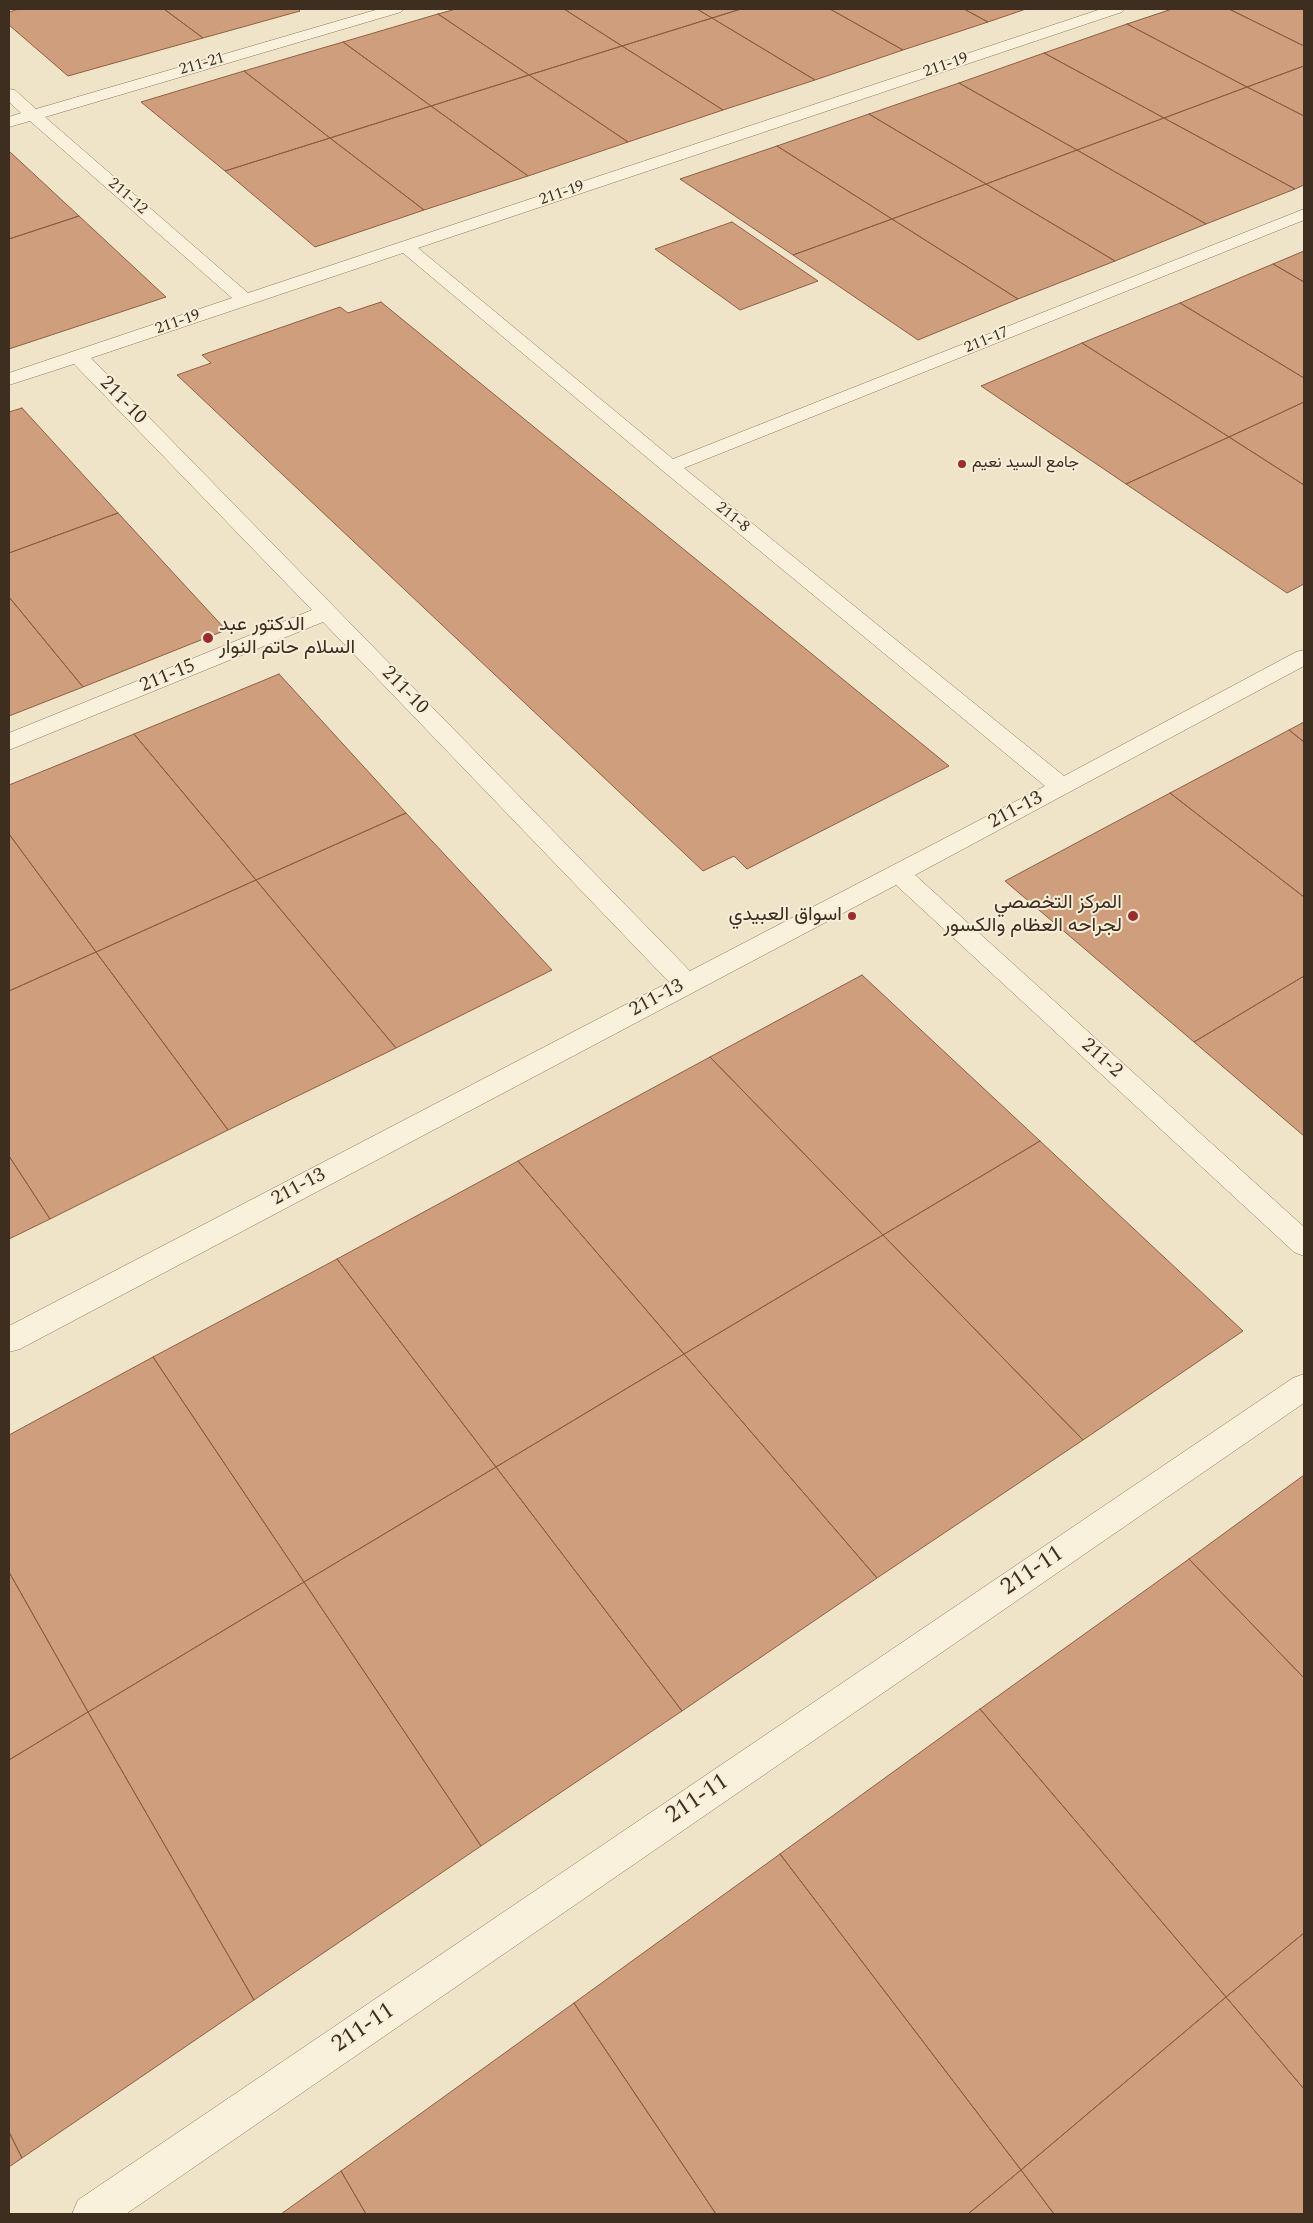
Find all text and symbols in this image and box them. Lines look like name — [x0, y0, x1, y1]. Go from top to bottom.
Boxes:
street label: 211-21 — [177, 49, 227, 81]
street label: 211-19 — [921, 49, 971, 83]
street label: 211-12 — [103, 175, 151, 219]
street label: 211-19 — [537, 177, 587, 211]
street label: 211-19 — [153, 306, 203, 340]
street label: 211-17 — [962, 323, 1012, 359]
street label: 211-10 — [93, 372, 151, 430]
place label: جامع السید نعیم — [972, 454, 1079, 474]
marker: جامع السید نعیم — [956, 458, 968, 470]
street label: 211-8 — [711, 499, 753, 537]
place label: الدكتور عبد السلام حاتم النوار — [219, 614, 355, 661]
marker: الدكتور عبد السلام حاتم النوار — [201, 631, 215, 645]
street label: 211-15 — [137, 655, 199, 699]
street label: 211-10 — [375, 662, 433, 720]
street label: 211-13 — [985, 787, 1047, 835]
place label: المركز التخصصي لجراحه العظام والكسور — [943, 892, 1122, 939]
place label: اسواق العبيدي — [728, 904, 842, 928]
marker: المركز التخصصي لجراحه العظام والكسور — [1126, 909, 1140, 923]
marker: اسواق العبيدي — [846, 910, 858, 922]
street label: 211-13 — [626, 975, 688, 1023]
street label: 211-2 — [1075, 1034, 1127, 1084]
street label: 211-13 — [268, 1164, 330, 1212]
street label: 211-11 — [996, 1541, 1070, 1603]
street label: 211-11 — [661, 1769, 735, 1831]
street label: 211-11 — [327, 1998, 401, 2060]

